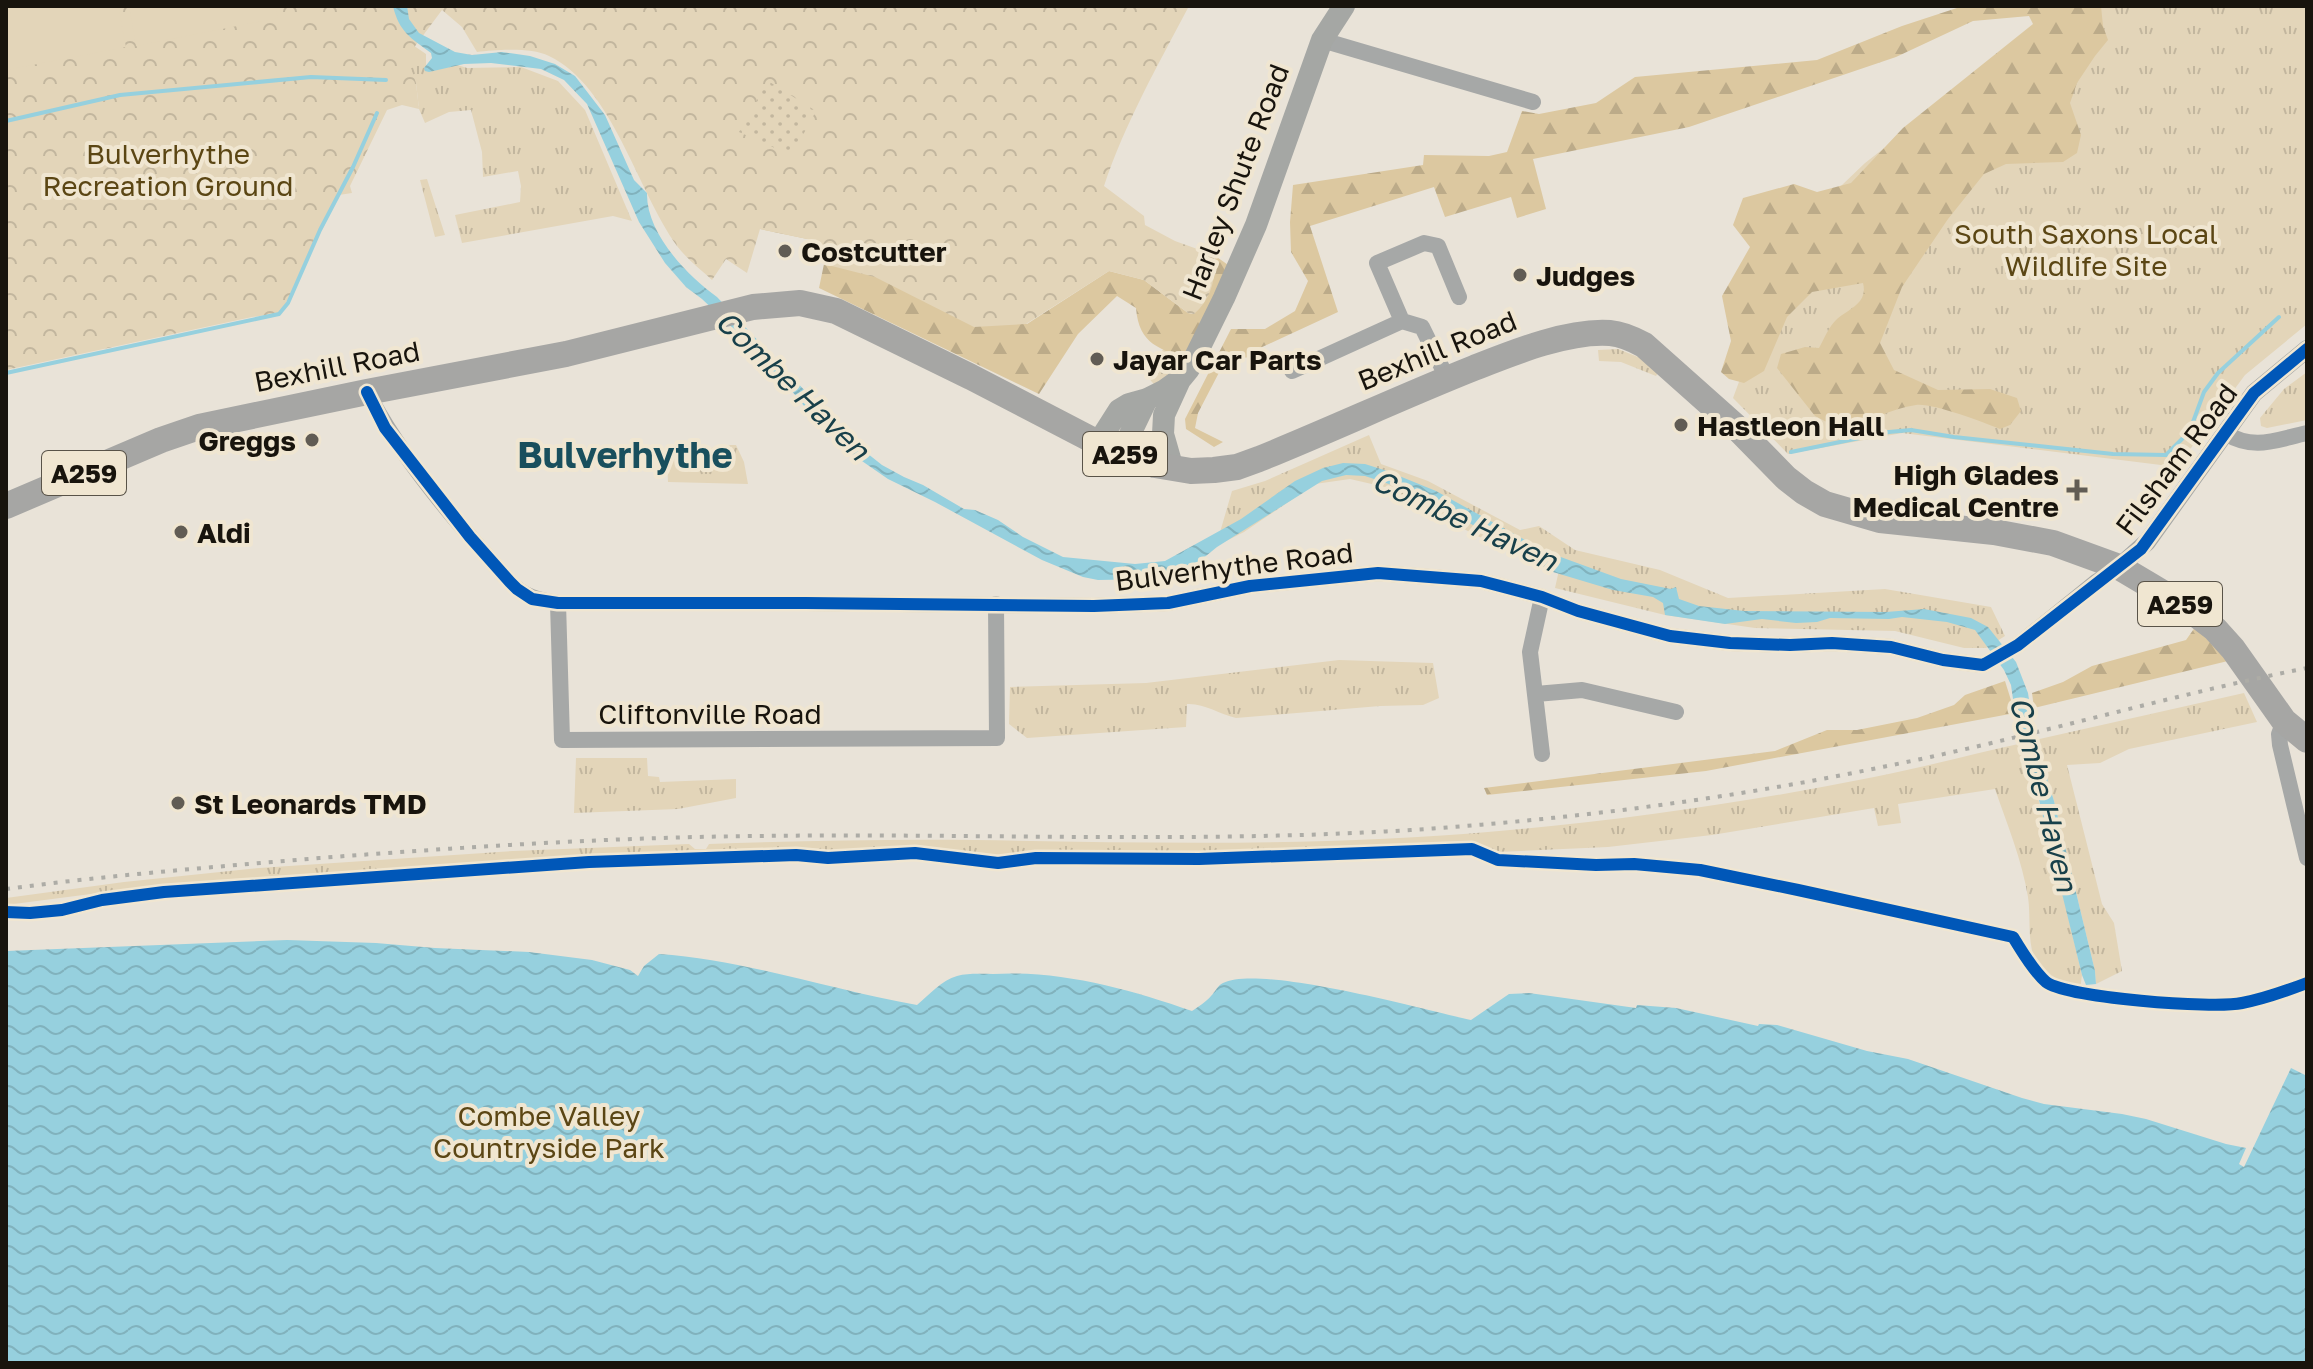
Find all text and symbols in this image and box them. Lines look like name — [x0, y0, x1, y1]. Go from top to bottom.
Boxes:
street label: Harley Shute Road — [1175, 59, 1295, 305]
park label: Bulverhythe Recreation Ground — [43, 137, 293, 202]
park label: South Saxons Local Wildlife Site — [1954, 217, 2218, 282]
place label: Costcutter — [801, 235, 947, 268]
marker: Costcutter — [776, 242, 794, 260]
place label: Judges — [1536, 259, 1635, 292]
marker: Judges — [1511, 266, 1529, 284]
water label: Combe Haven — [709, 303, 878, 468]
street label: Bexhill Road — [1353, 303, 1521, 397]
street label: Bexhill Road — [251, 334, 423, 398]
place label: Jayar Car Parts — [1113, 343, 1322, 376]
marker: Jayar Car Parts — [1088, 350, 1106, 368]
street label: Filsham Road — [2108, 377, 2244, 541]
place label: Hastleon Hall — [1697, 409, 1884, 442]
marker: Hastleon Hall — [1672, 416, 1690, 434]
place label: Greggs — [198, 424, 296, 457]
marker: Greggs — [303, 431, 321, 449]
road number: A259 — [1083, 432, 1167, 476]
district label: Bulverhythe — [517, 433, 733, 476]
road number: A259 — [42, 451, 126, 495]
place label: High Glades Medical Centre — [1852, 458, 2059, 523]
water label: Combe Haven — [1367, 462, 1564, 579]
marker: High Glades Medical Centre — [2066, 479, 2088, 501]
place label: Aldi — [197, 516, 251, 549]
marker: Aldi — [172, 523, 190, 541]
street label: Bulverhythe Road — [1113, 535, 1355, 597]
road number: A259 — [2138, 582, 2222, 626]
water label: Combe Haven — [2002, 693, 2086, 897]
street label: Cliftonville Road — [598, 697, 822, 730]
place label: St Leonards TMD — [194, 787, 427, 820]
marker: St Leonards TMD — [169, 794, 187, 812]
park label: Combe Valley Countryside Park — [433, 1099, 665, 1164]

